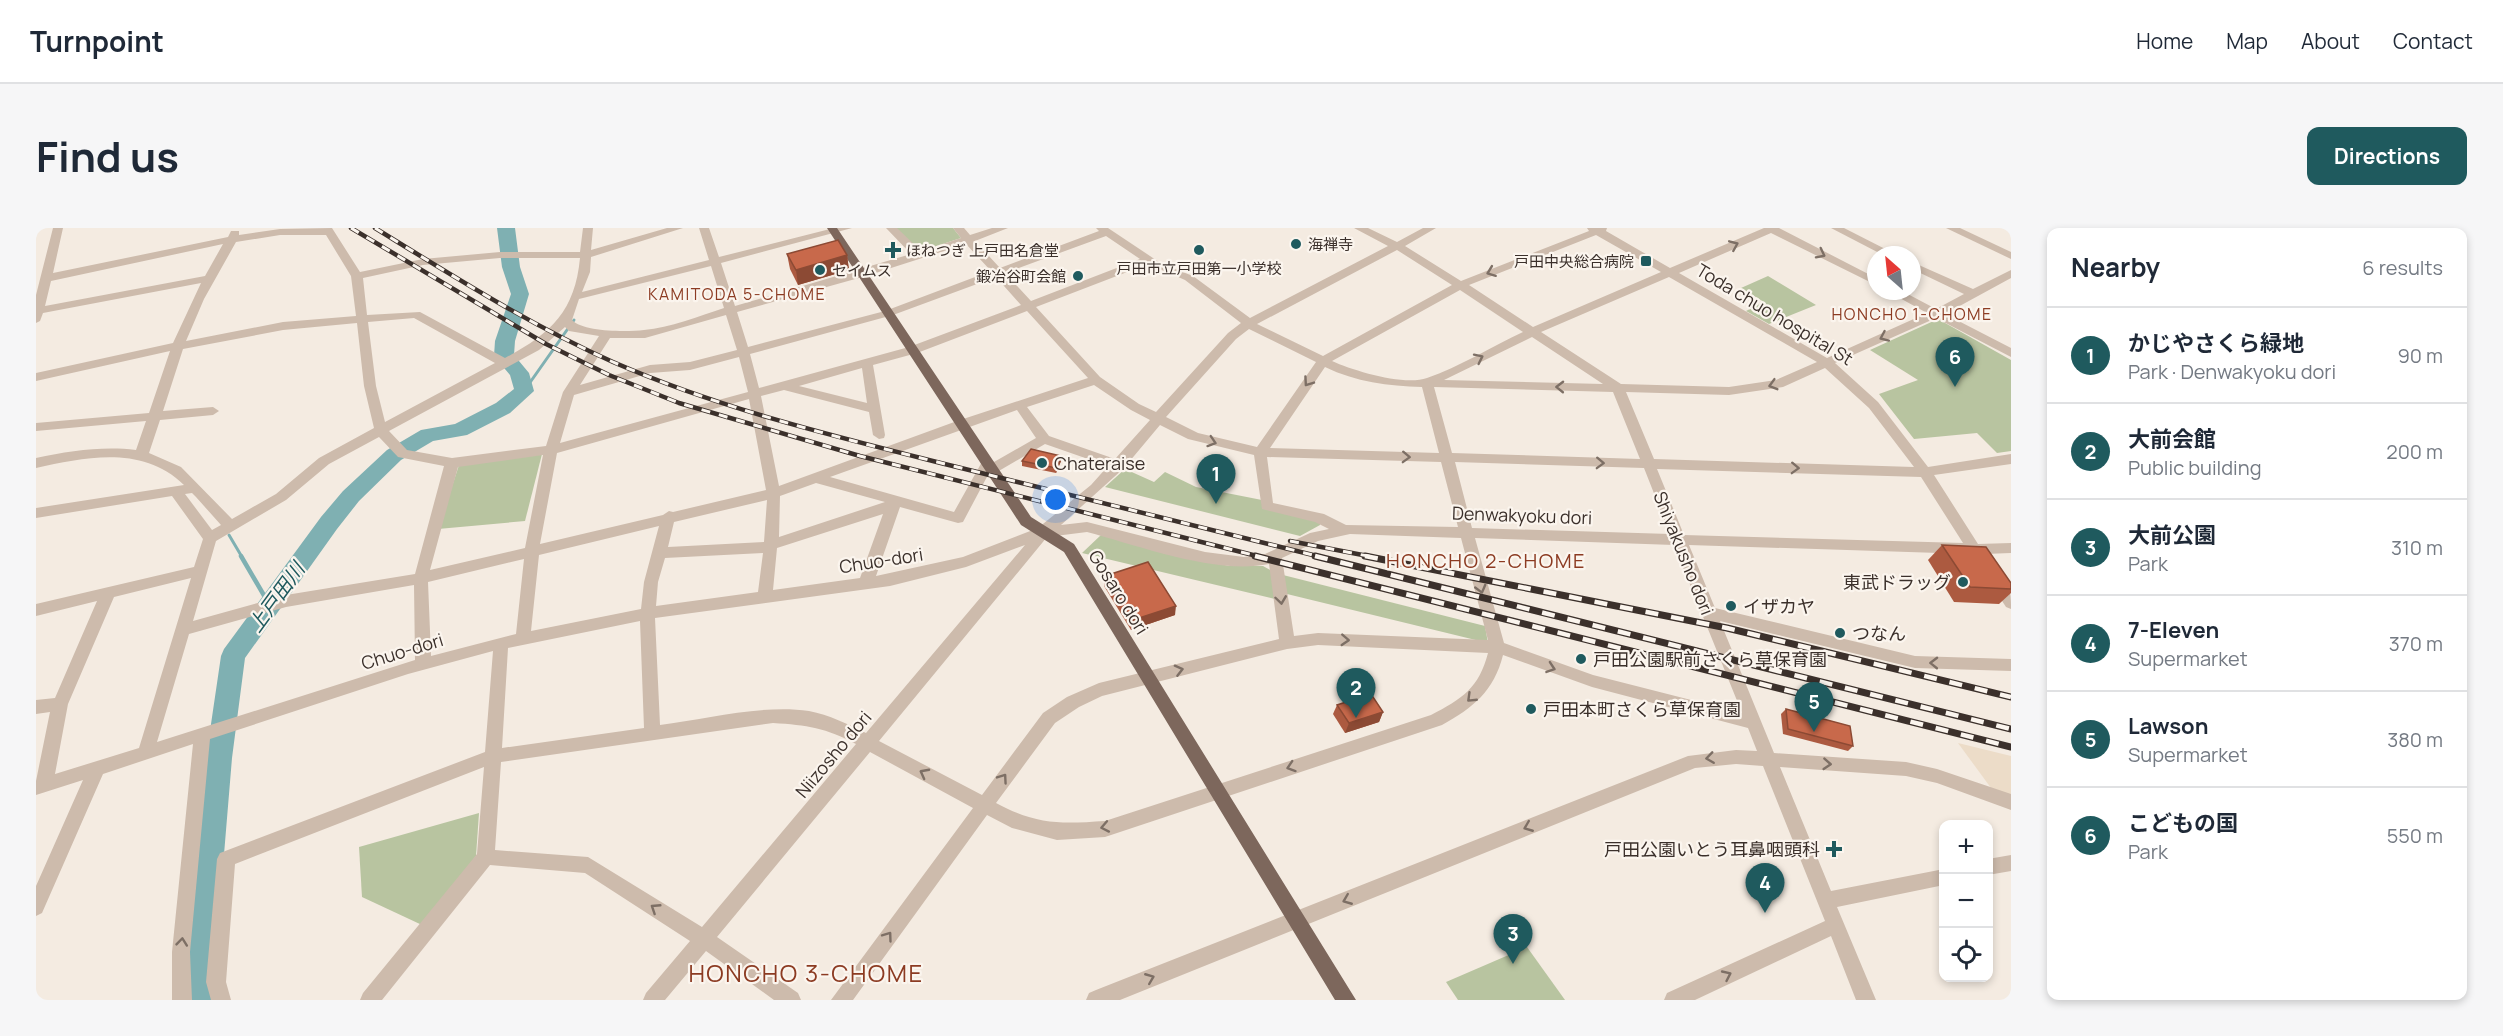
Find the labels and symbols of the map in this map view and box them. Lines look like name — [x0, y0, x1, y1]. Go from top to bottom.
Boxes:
place label: 海禅寺 — [1308, 234, 1353, 255]
marker: 海禅寺 — [1289, 237, 1303, 251]
place label: ほねつぎ 上戸田名倉堂 — [906, 240, 1059, 261]
one-way arrow — [1728, 240, 1739, 252]
marker: ほねつぎ 上戸田名倉堂 — [884, 241, 902, 259]
marker: 戸田市立戸田第一小学校 — [1192, 243, 1206, 257]
north arrow — [1867, 246, 1921, 300]
one-way arrow — [1815, 247, 1826, 259]
place label: 戸田中央総合病院 — [1514, 251, 1634, 272]
marker: 戸田中央総合病院 — [1639, 254, 1653, 268]
place label: 戸田市立戸田第一小学校 — [1116, 258, 1282, 279]
street label: Toda chuo hospital St — [1692, 258, 1858, 370]
place label: セイムス — [832, 260, 892, 281]
marker: セイムス — [813, 263, 827, 277]
one-way arrow — [1487, 265, 1497, 278]
place label: 鍛冶谷町会館 — [976, 266, 1066, 287]
marker: 鍛冶谷町会館 — [1071, 269, 1085, 283]
district label: KAMITODA 5-CHOME — [648, 283, 826, 305]
district label: HONCHO 1-CHOME — [1831, 303, 1993, 325]
one-way arrow — [1879, 330, 1890, 342]
pin: 6 — [1936, 338, 1974, 387]
one-way arrow — [1473, 353, 1484, 365]
one-way arrow — [1304, 375, 1315, 386]
one-way arrow — [1769, 378, 1779, 390]
one-way arrow — [1555, 380, 1564, 393]
one-way arrow — [1206, 434, 1217, 447]
place label: Chateraise — [1054, 451, 1145, 475]
one-way arrow — [1401, 451, 1410, 463]
pin: 1 — [1196, 454, 1236, 504]
marker: Chateraise — [1035, 456, 1049, 470]
one-way arrow — [1596, 456, 1605, 469]
one-way arrow — [1791, 462, 1800, 474]
your location — [1041, 485, 1070, 514]
street label: Shiyakusho dori — [1648, 488, 1720, 618]
street label: Denwakyoku dori — [1451, 501, 1593, 529]
street label: Chuo-dori — [837, 542, 925, 578]
street label: Gosaro dori — [1084, 545, 1154, 639]
district label: HONCHO 2-CHOME — [1386, 547, 1586, 574]
water label: 上戸田川 — [242, 555, 312, 637]
place label: 東武ドラッグ — [1843, 570, 1951, 594]
marker: 東武ドラッグ — [1956, 575, 1970, 589]
one-way arrow — [1474, 584, 1487, 594]
place label: イザカヤ — [1743, 594, 1815, 618]
one-way arrow — [1274, 595, 1286, 604]
marker: イザカヤ — [1724, 599, 1738, 613]
place label: つなん — [1852, 621, 1906, 645]
marker: つなん — [1833, 626, 1847, 640]
street label: Chuo-dori — [358, 627, 446, 675]
one-way arrow — [1341, 634, 1350, 647]
place label: 戸田公園駅前さくら草保育園 — [1593, 647, 1827, 671]
marker: 戸田公園駅前さくら草保育園 — [1574, 652, 1588, 666]
one-way arrow — [1930, 657, 1939, 669]
one-way arrow — [1545, 661, 1556, 673]
one-way arrow — [1174, 665, 1184, 678]
pin: 2 — [1336, 668, 1376, 718]
pin: 5 — [1794, 682, 1834, 732]
one-way arrow — [1467, 691, 1478, 702]
place label: 戸田本町さくら草保育園 — [1543, 697, 1741, 721]
marker: 戸田本町さくら草保育園 — [1524, 702, 1538, 716]
street label: Niizosho dori — [790, 705, 876, 803]
one-way arrow — [1705, 752, 1715, 764]
one-way arrow — [1822, 757, 1831, 770]
one-way arrow — [1286, 760, 1297, 773]
one-way arrow — [919, 769, 930, 780]
one-way arrow — [996, 774, 1007, 785]
one-way arrow — [1100, 820, 1110, 833]
one-way arrow — [1523, 820, 1534, 832]
place label: 戸田公園いとう耳鼻咽頭科 — [1604, 837, 1820, 861]
marker: 戸田公園いとう耳鼻咽頭科 — [1825, 840, 1843, 858]
pin: 4 — [1746, 864, 1784, 913]
one-way arrow — [1342, 893, 1353, 905]
one-way arrow — [651, 903, 661, 915]
pin: 3 — [1494, 914, 1532, 964]
one-way arrow — [881, 931, 892, 942]
one-way arrow — [175, 937, 188, 946]
district label: HONCHO 3-CHOME — [688, 956, 924, 989]
one-way arrow — [1721, 971, 1732, 983]
one-way arrow — [1145, 973, 1155, 986]

